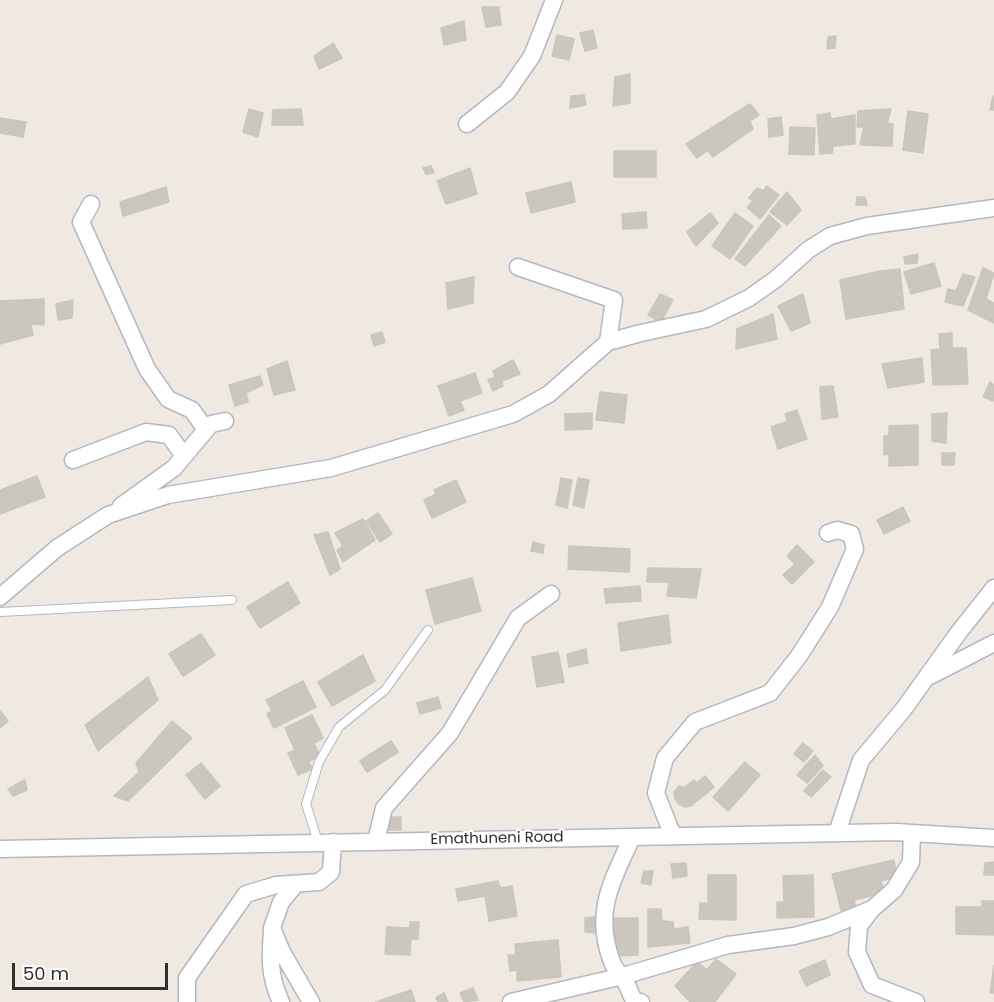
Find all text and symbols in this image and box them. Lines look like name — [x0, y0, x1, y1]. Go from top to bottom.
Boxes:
street label: Emathuneni Road — [430, 829, 564, 849]
scale bar — [15, 951, 171, 989]
text: 50 m — [23, 961, 69, 986]

